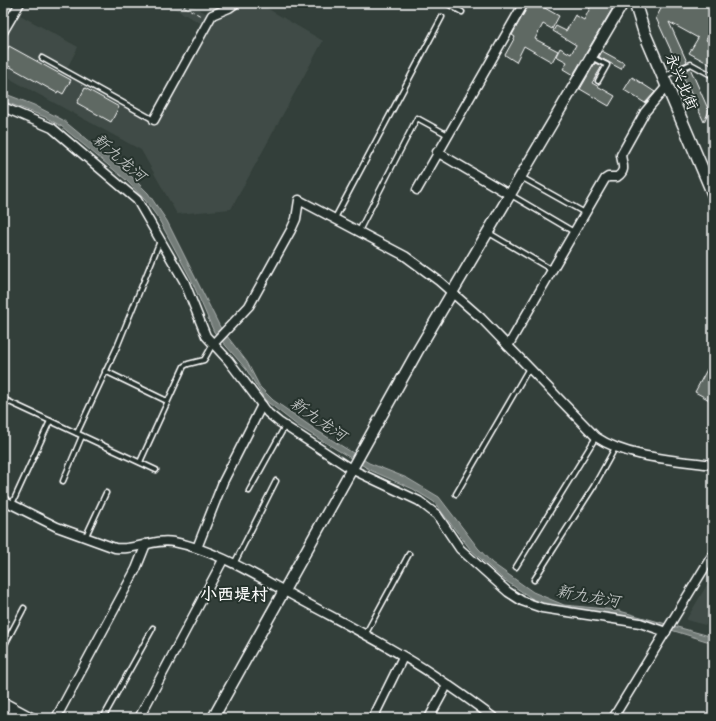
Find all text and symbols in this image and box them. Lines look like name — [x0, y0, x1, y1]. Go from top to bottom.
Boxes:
street label: 永兴北街 — [660, 50, 702, 114]
water label: 新九龙河 — [88, 129, 152, 189]
water label: 新九龙河 — [286, 393, 353, 449]
water label: 新九龙河 — [555, 581, 624, 613]
district label: 小西堤村 — [200, 584, 268, 606]

